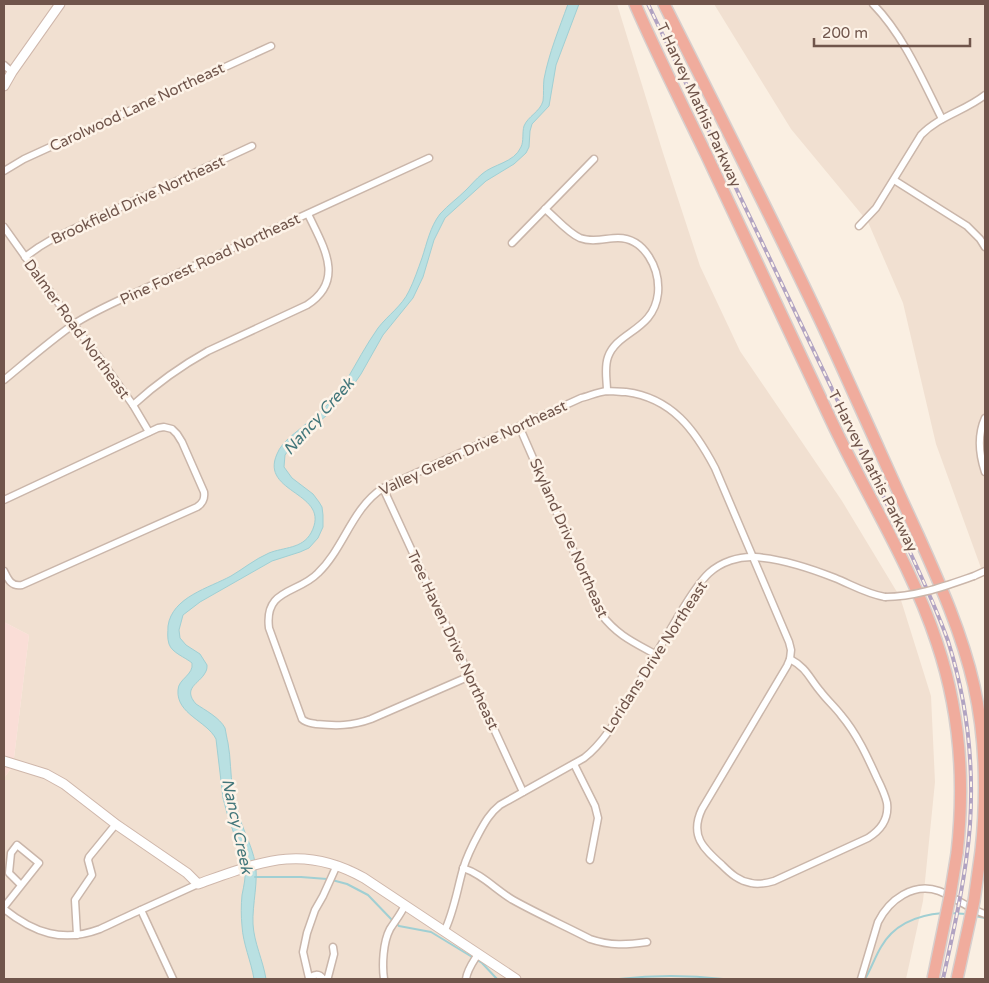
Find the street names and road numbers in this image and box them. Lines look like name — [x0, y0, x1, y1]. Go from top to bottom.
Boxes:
street label: T Harvey Mathis Parkway — [653, 20, 745, 190]
street label: Carolwood Lane Northeast — [47, 58, 227, 155]
street label: Brookfield Drive Northeast — [48, 152, 228, 248]
street label: Pine Forest Road Northeast — [117, 209, 303, 309]
street label: Dalmer Road Northeast — [20, 256, 134, 403]
street label: T Harvey Mathis Parkway — [824, 387, 922, 555]
street label: Valley Green Drive Northeast — [376, 396, 570, 499]
street label: Skyland Drive Northeast — [526, 456, 612, 621]
street label: Tree Haven Drive Northeast — [403, 547, 503, 733]
street label: Loridans Drive Northeast — [599, 577, 711, 736]

